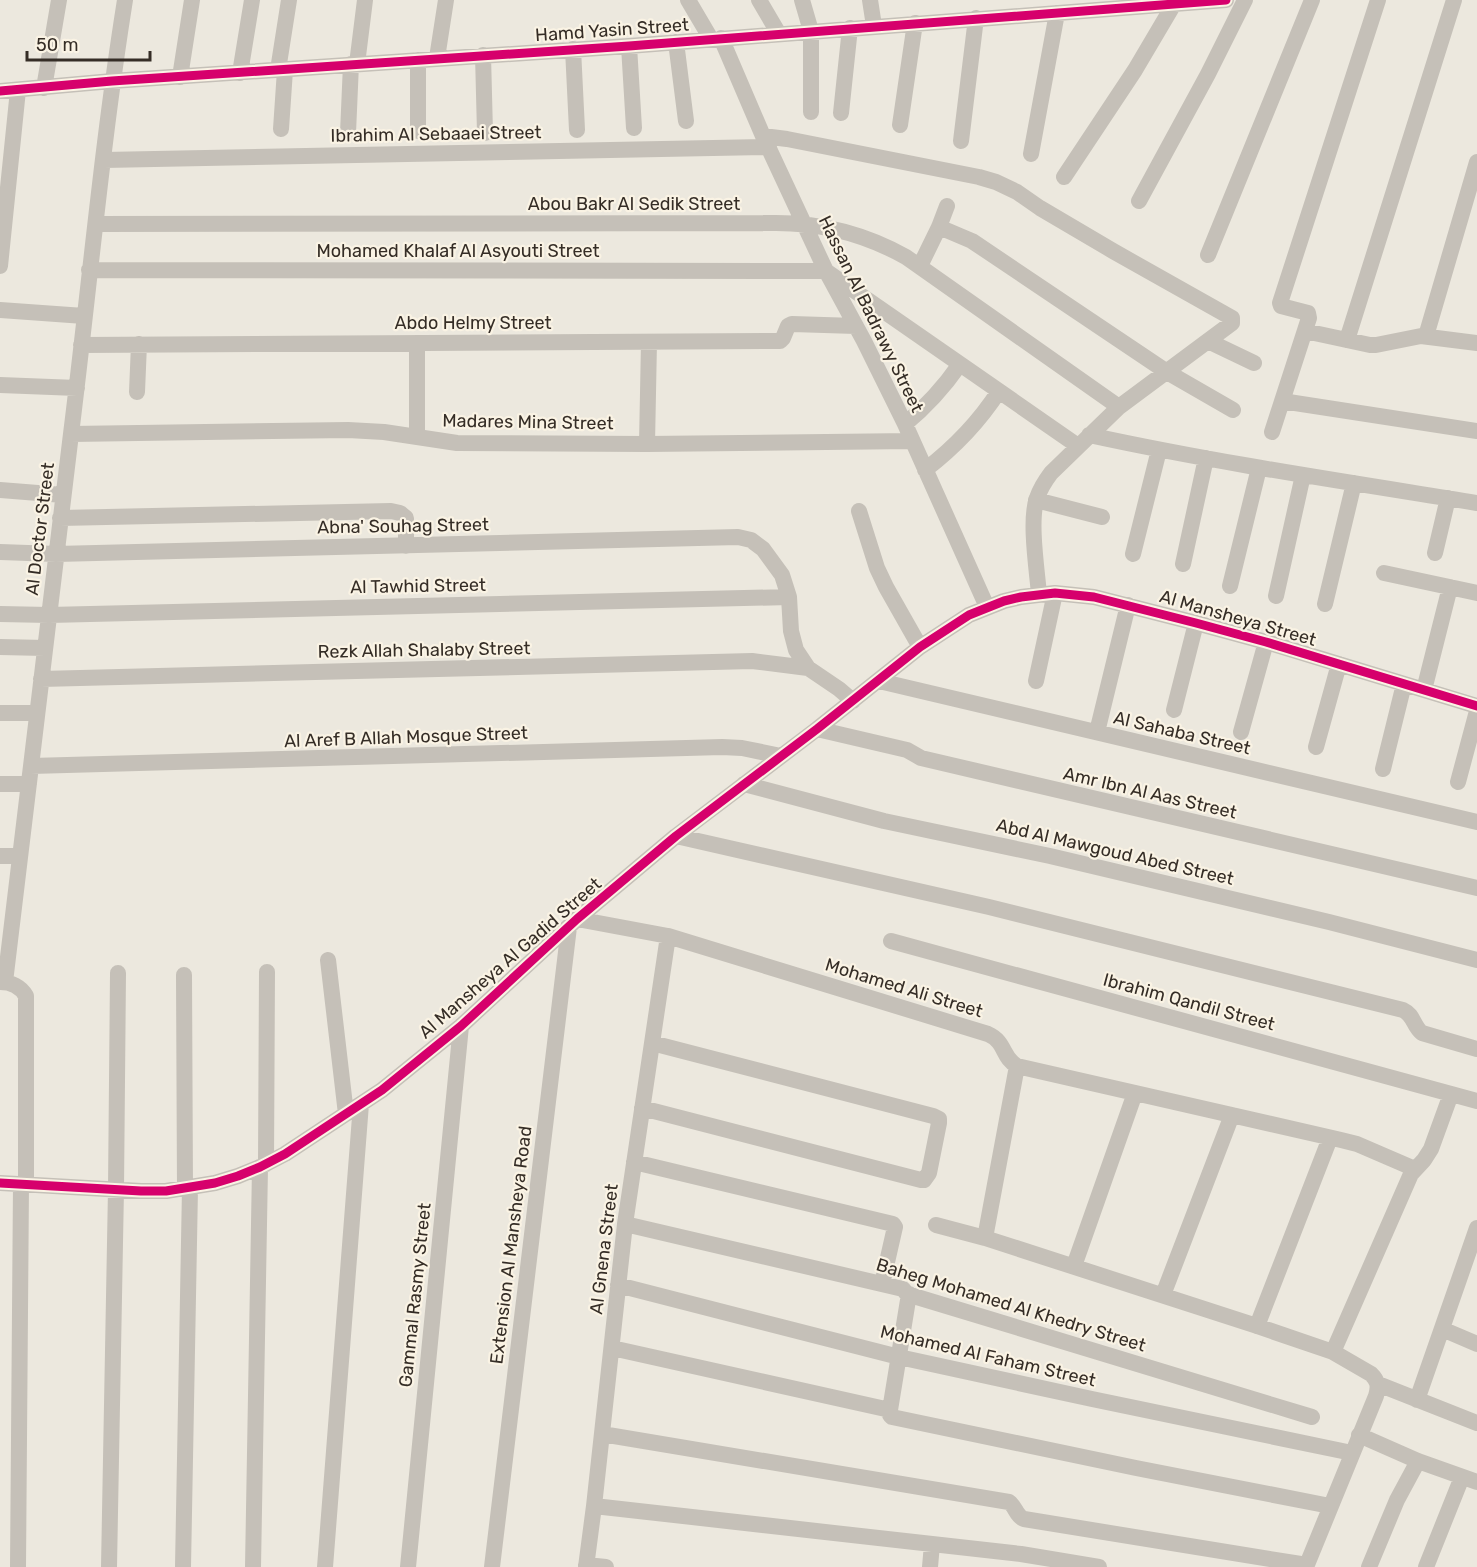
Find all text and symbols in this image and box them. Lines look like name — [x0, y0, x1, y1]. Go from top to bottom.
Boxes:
street label: Hamd Yasin Street — [534, 14, 690, 46]
scale bar — [27, 24, 150, 62]
text: 50 m — [36, 34, 79, 56]
street label: Ibrahim Al Sebaaei Street — [330, 121, 542, 147]
street label: Abou Bakr Al Sedik Street — [528, 193, 740, 215]
street label: Hassan Al Badrawy Street — [814, 212, 928, 416]
street label: Mohamed Khalaf Al Asyouti Street — [316, 240, 600, 262]
street label: Abdo Helmy Street — [394, 312, 552, 334]
street label: Madares Mina Street — [442, 410, 614, 434]
street label: Al Doctor Street — [21, 461, 59, 597]
street label: Abna' Souhag Street — [317, 514, 489, 538]
street label: Al Tawhid Street — [350, 574, 486, 598]
street label: Al Mansheya Street — [1157, 585, 1319, 651]
street label: Rezk Allah Shalaby Street — [317, 637, 531, 663]
street label: Al Sahaba Street — [1111, 707, 1253, 759]
street label: Al Aref B Allah Mosque Street — [284, 722, 528, 752]
street label: Amr Ibn Al Aas Street — [1061, 762, 1239, 824]
street label: Abd Al Mawgoud Abed Street — [994, 814, 1236, 890]
street label: Al Mansheya Al Gadid Street — [414, 873, 606, 1043]
street label: Mohamed Ali Street — [823, 954, 985, 1022]
street label: Ibrahim Qandil Street — [1101, 968, 1277, 1036]
street label: Extension Al Mansheya Road — [485, 1125, 537, 1365]
street label: Al Gnena Street — [585, 1182, 623, 1316]
street label: Gammal Rasmy Street — [394, 1202, 436, 1388]
street label: Baheg Mohamed Al Khedry Street — [874, 1253, 1148, 1357]
street label: Mohamed Al Faham Street — [878, 1320, 1098, 1392]

